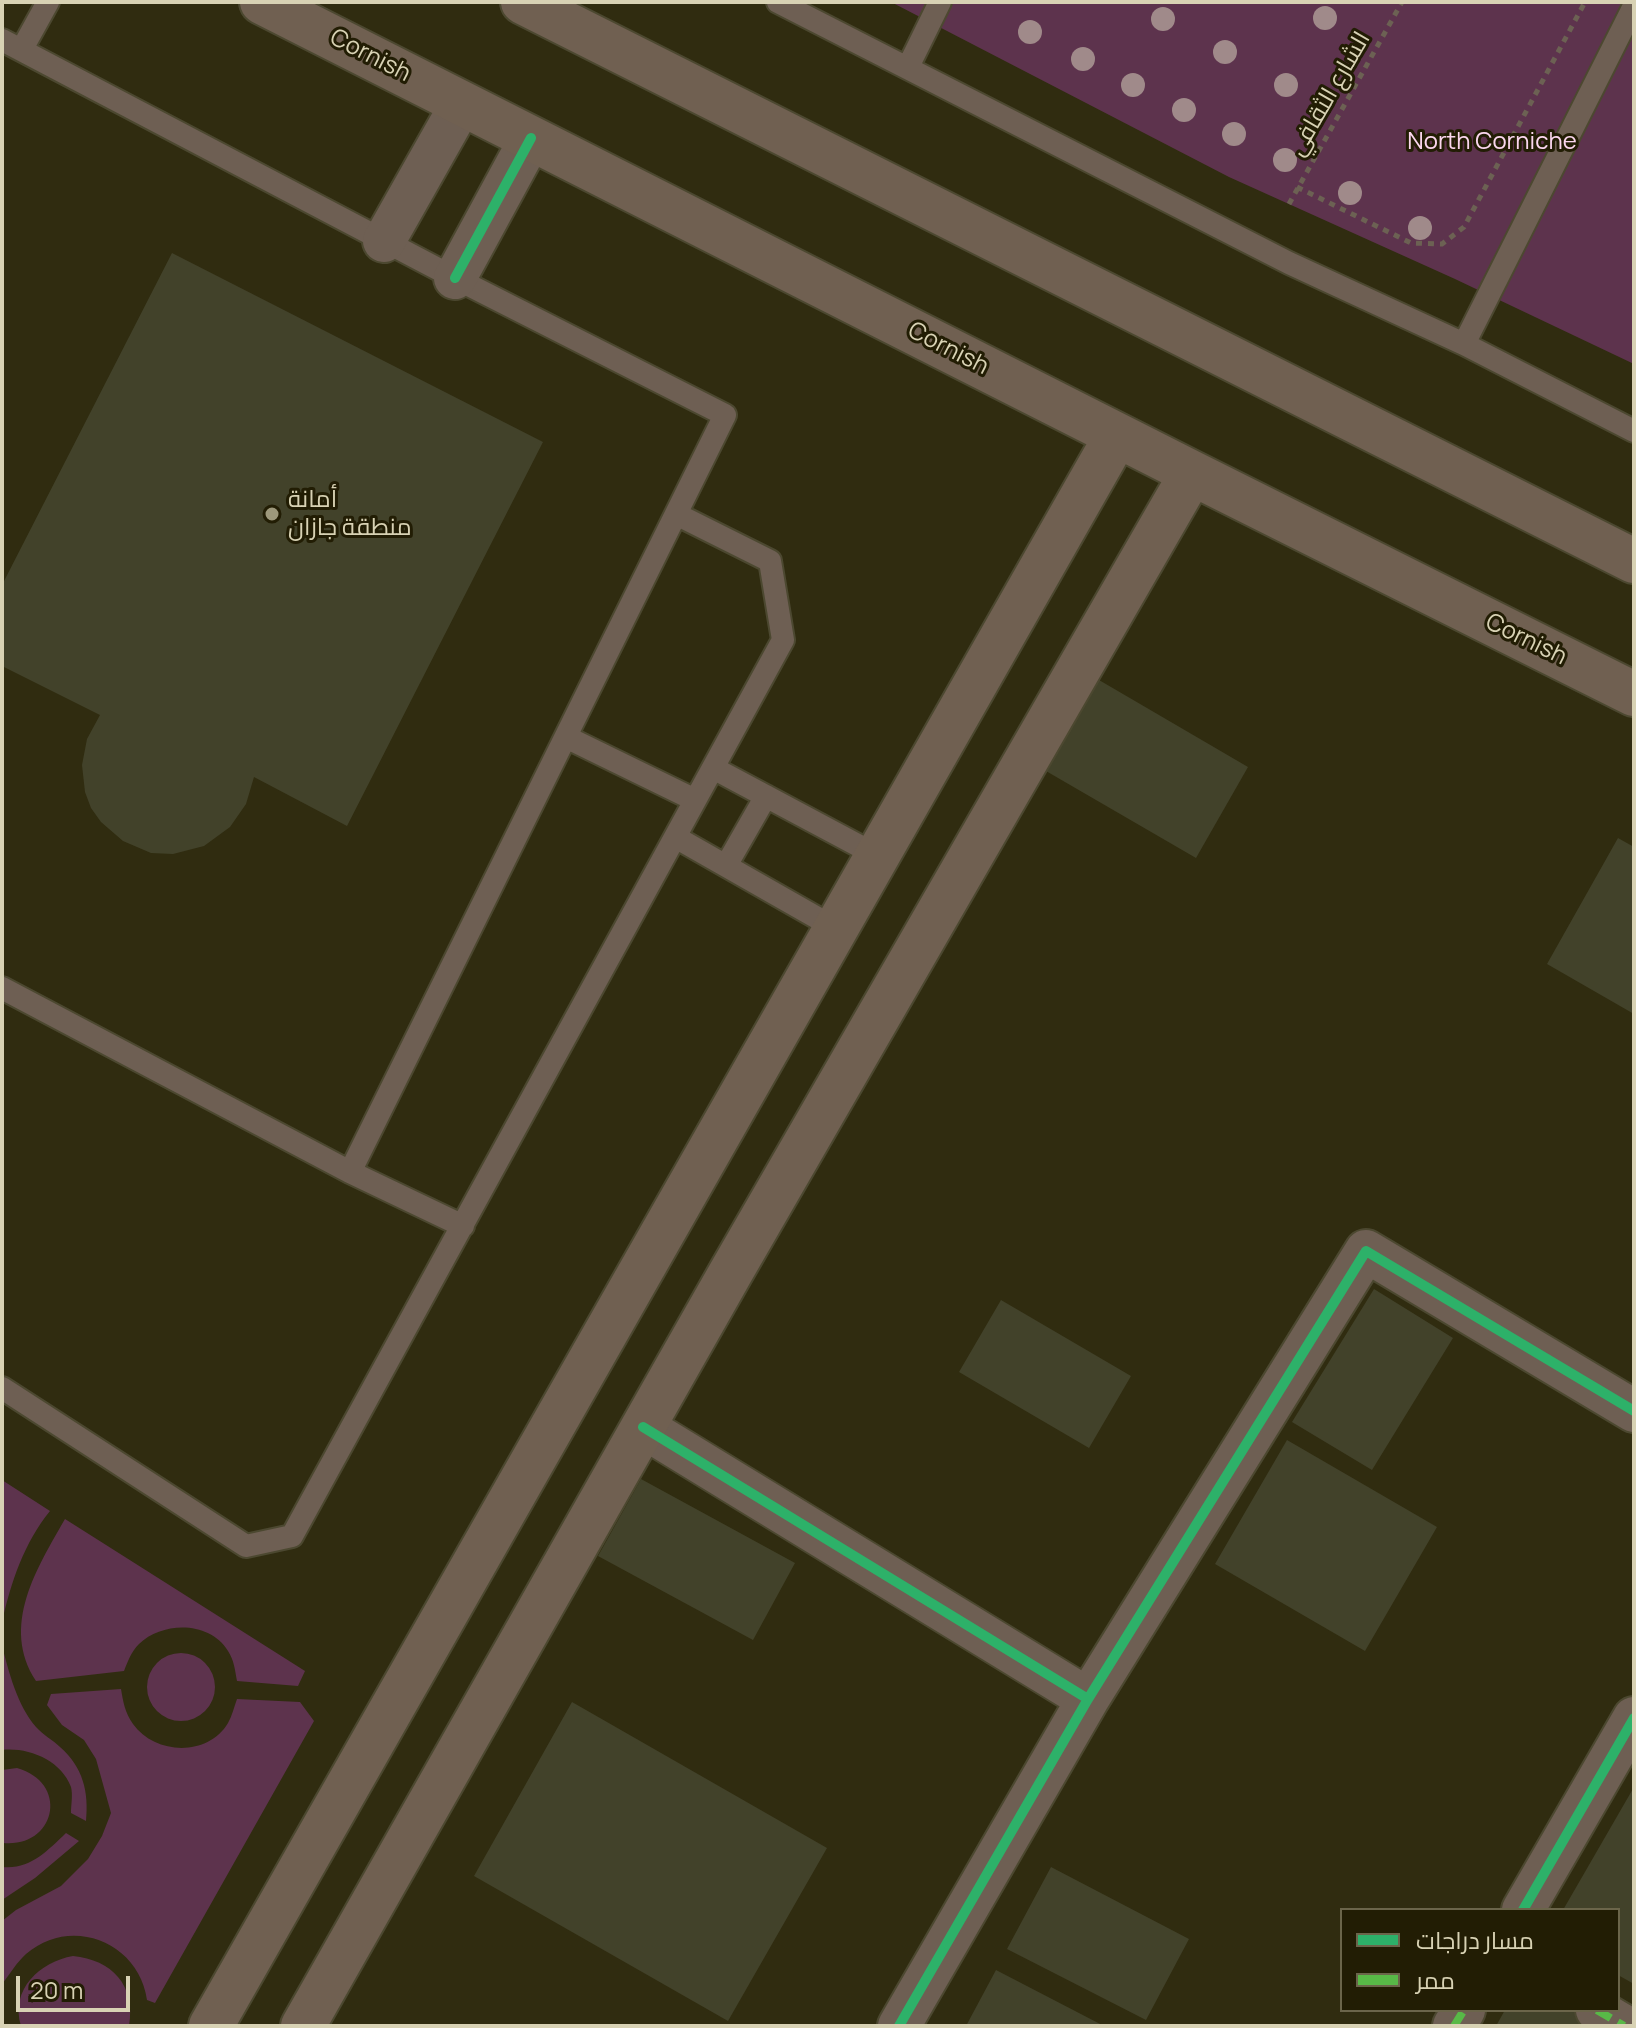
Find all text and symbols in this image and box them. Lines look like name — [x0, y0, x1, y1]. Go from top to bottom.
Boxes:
street label: Cornish — [325, 23, 415, 89]
street label: الشارع الثقافي — [1283, 27, 1377, 161]
park label: North Corniche — [1407, 128, 1577, 156]
street label: Cornish — [903, 316, 993, 382]
place label: أمانة منطقة جازان — [288, 486, 412, 542]
marker: أمانة منطقة جازان — [263, 505, 281, 523]
street label: Cornish — [1481, 608, 1571, 672]
legend — [1340, 1908, 1620, 2012]
text: مسار دراجات — [1416, 1923, 1534, 1956]
scale bar — [20, 1960, 134, 2010]
text: ممر — [1416, 1963, 1455, 1996]
text: 20 m — [30, 1973, 83, 2006]

